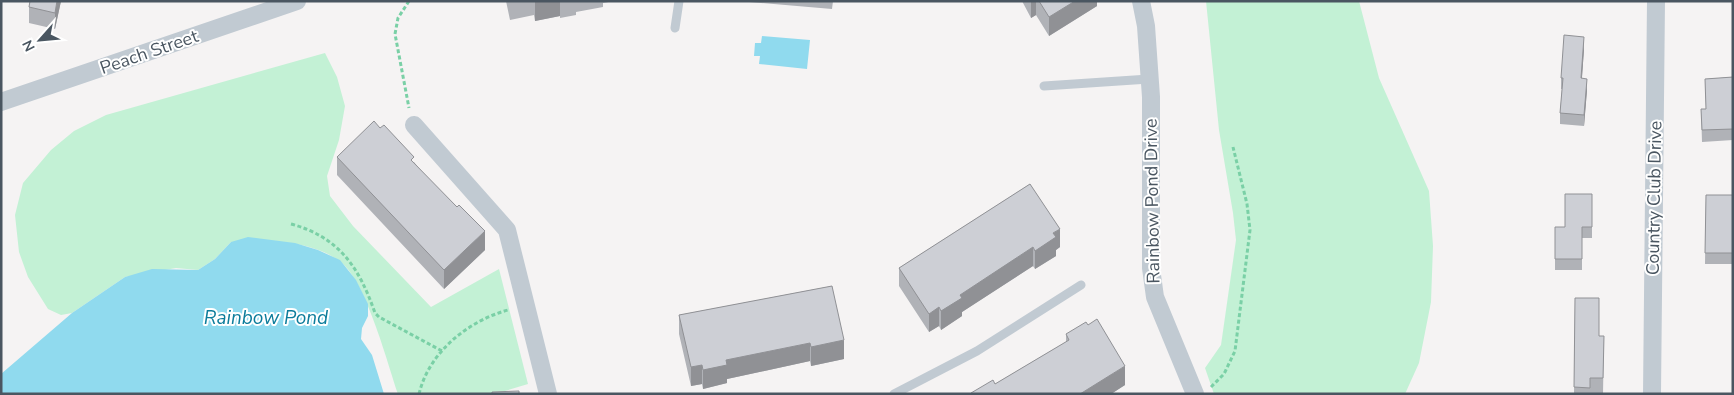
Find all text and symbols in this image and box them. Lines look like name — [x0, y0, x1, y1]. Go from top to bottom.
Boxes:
north arrow — [15, 15, 65, 65]
street label: Peach Street — [97, 24, 202, 80]
text: N — [18, 37, 40, 55]
street label: Rainbow Pond Drive — [1139, 118, 1165, 284]
street label: Country Club Drive — [1641, 121, 1667, 275]
water label: Rainbow Pond — [204, 305, 329, 331]

